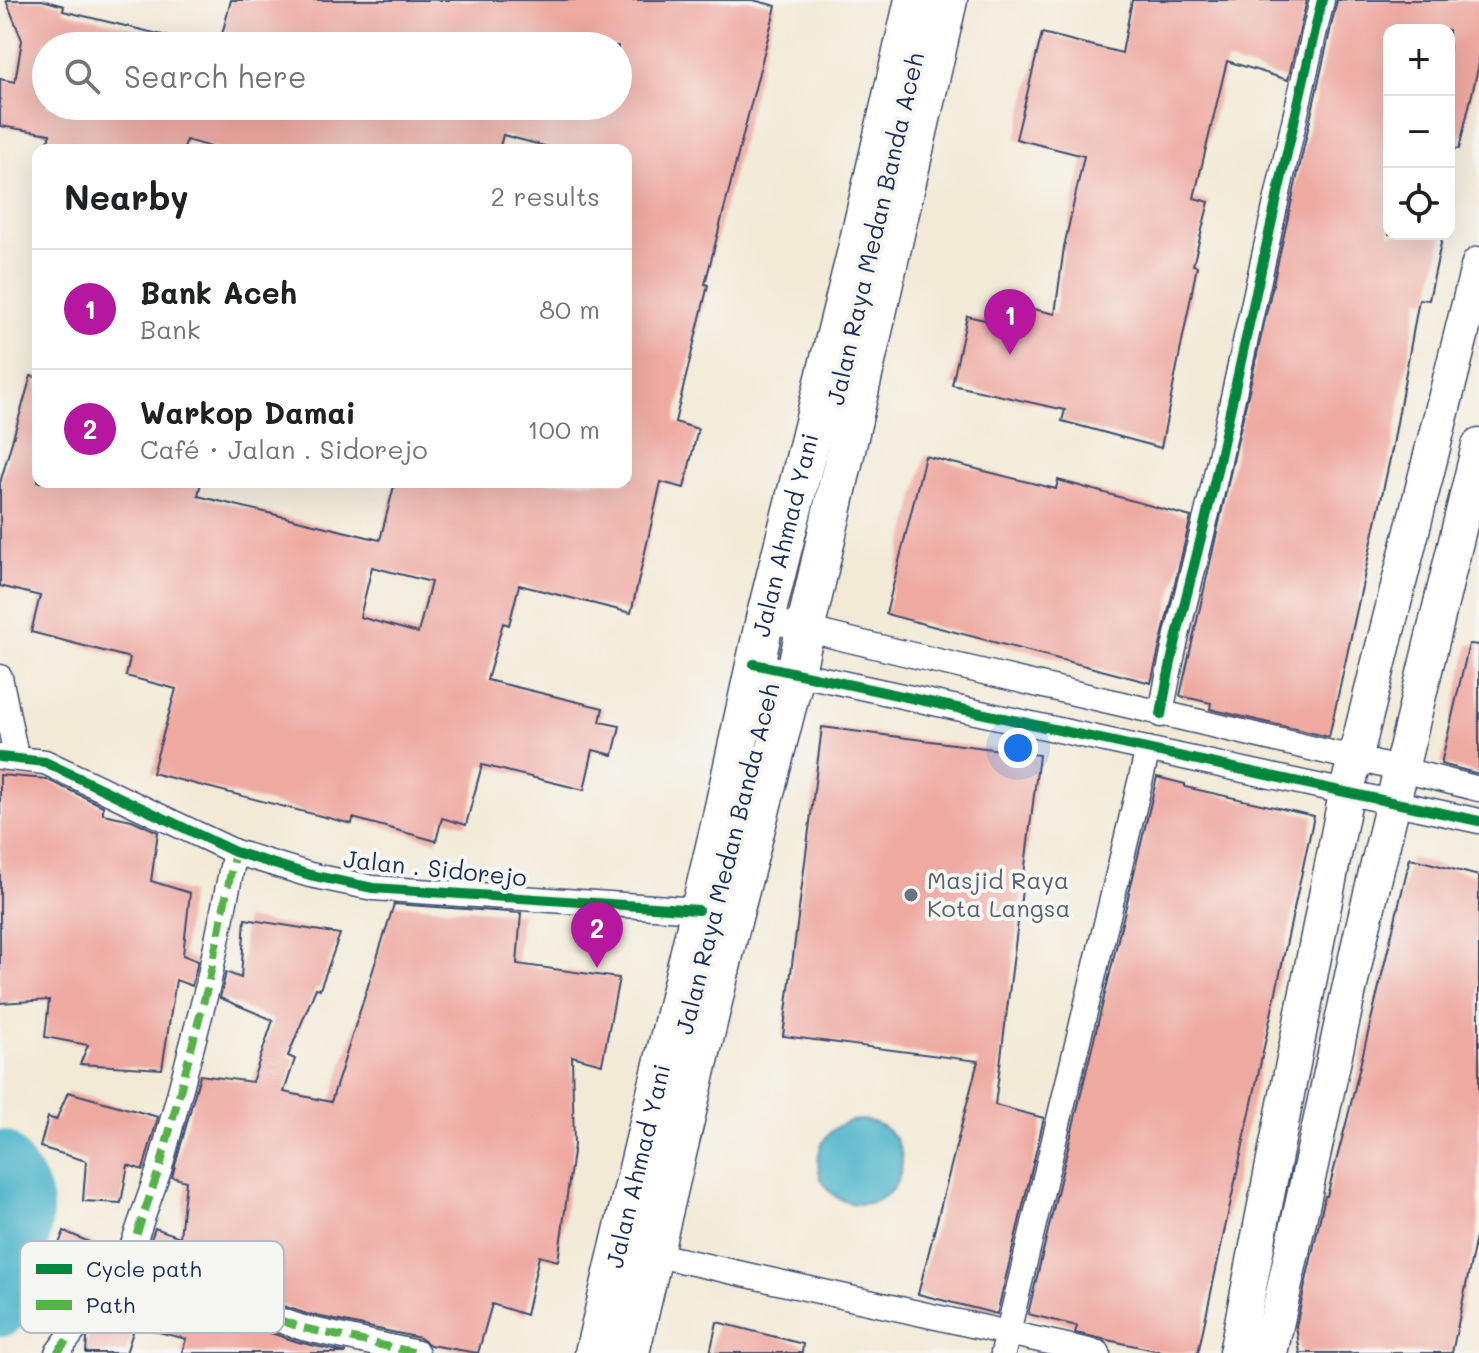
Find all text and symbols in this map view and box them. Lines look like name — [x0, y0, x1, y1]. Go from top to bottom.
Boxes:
map controls — [1383, 24, 1455, 240]
button: + — [1383, 24, 1455, 96]
search box — [32, 32, 632, 120]
street label: Jalan Raya Medan Banda Aceh — [819, 49, 930, 408]
icon: search — [60, 54, 104, 98]
text: Search here — [124, 56, 307, 96]
button: − — [1383, 96, 1455, 168]
button: locate — [1383, 168, 1455, 240]
text: Nearby — [64, 174, 189, 219]
text: 2 results — [491, 179, 600, 213]
text: Bank Aceh — [140, 272, 297, 312]
pin: 1 — [984, 289, 1036, 355]
text: 1 — [84, 292, 96, 326]
text: 80 m — [539, 292, 600, 326]
text: Bank — [140, 312, 201, 346]
text: Warkop Damai — [140, 392, 356, 432]
text: 2 — [83, 412, 97, 446]
text: 100 m — [527, 412, 600, 446]
street label: Jalan Ahmad Yani — [745, 430, 825, 640]
text: Café · Jalan . Sidorejo — [140, 432, 428, 466]
street label: Jalan Raya Medan Banda Aceh — [668, 680, 785, 1037]
your location — [998, 728, 1038, 768]
street label: Jalan . Sidorejo — [342, 842, 528, 893]
place label: Masjid Raya Kota Langsa — [927, 864, 1070, 923]
marker: Masjid Raya Kota Langsa — [902, 886, 920, 904]
pin: 2 — [571, 902, 623, 968]
street label: Jalan Ahmad Yani — [598, 1061, 676, 1271]
legend — [20, 1241, 284, 1333]
text: Cycle path — [86, 1254, 202, 1283]
text: Path — [86, 1290, 135, 1319]

